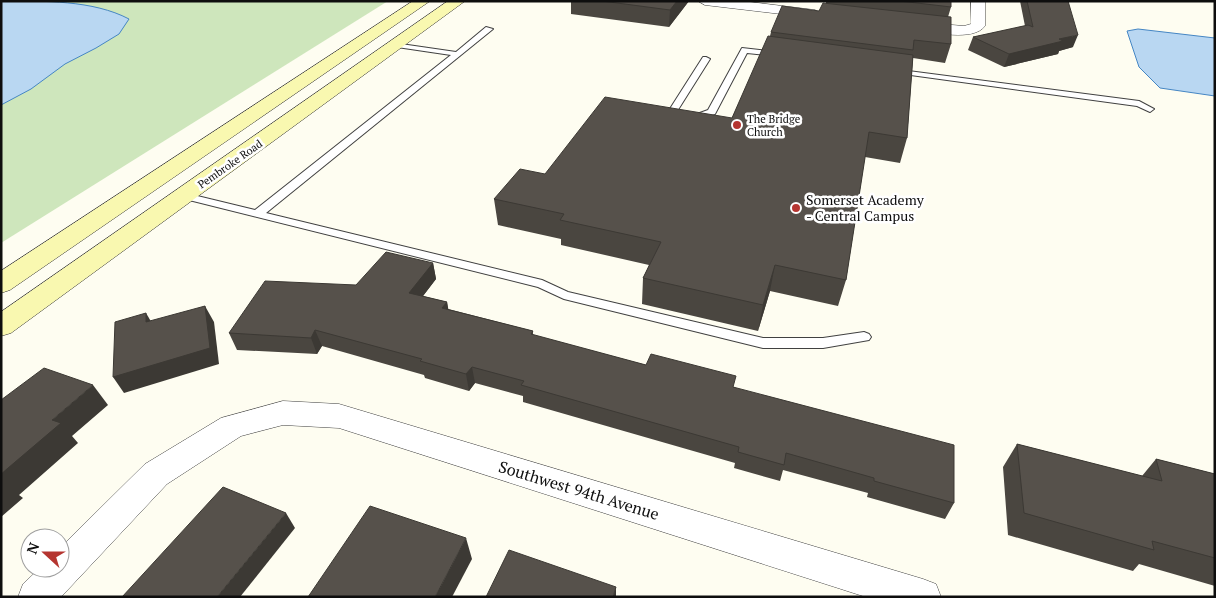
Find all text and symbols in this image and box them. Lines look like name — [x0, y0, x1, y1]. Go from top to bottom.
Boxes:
place label: The Bridge Church — [747, 112, 801, 139]
marker: The Bridge Church — [731, 119, 743, 131]
street label: Pembroke Road — [195, 137, 265, 191]
place label: Somerset Academy - Central Campus — [806, 190, 925, 225]
marker: Somerset Academy - Central Campus — [790, 202, 802, 214]
street label: Southwest 94th Avenue — [496, 455, 662, 525]
north arrow — [20, 528, 70, 578]
text: N — [22, 539, 43, 557]

